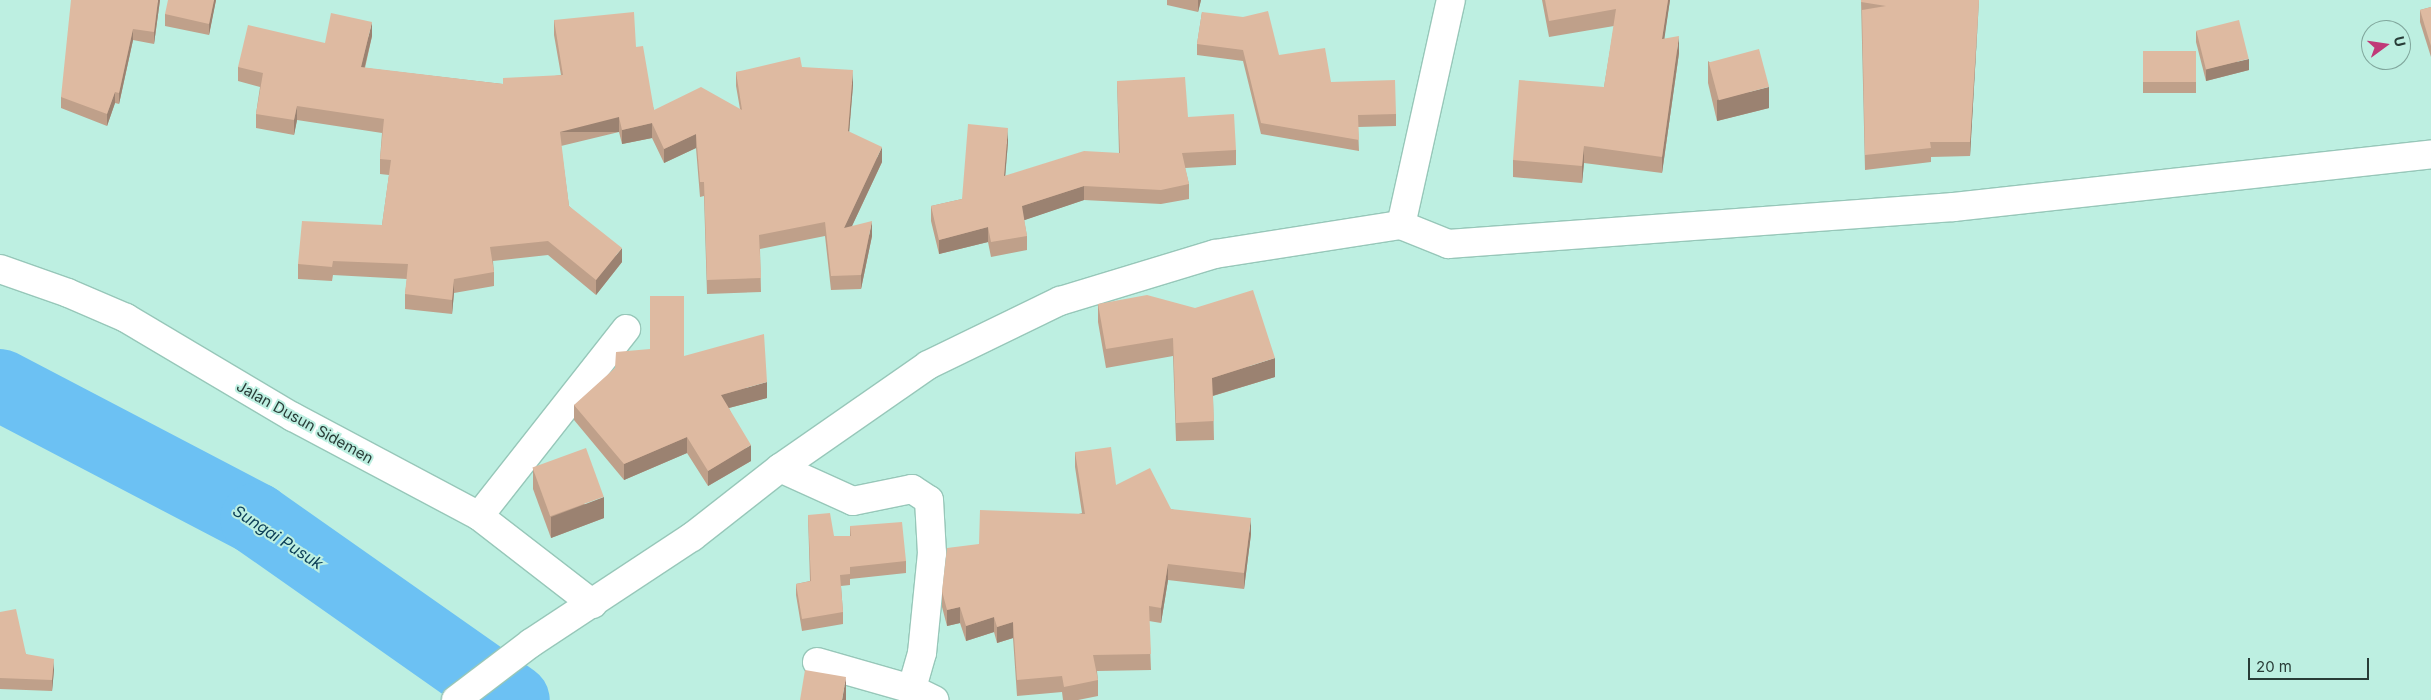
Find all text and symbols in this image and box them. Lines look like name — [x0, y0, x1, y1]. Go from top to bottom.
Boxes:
north arrow — [2361, 20, 2411, 70]
text: U — [2391, 34, 2410, 49]
street label: Jalan Dusun Sidemen — [233, 377, 377, 467]
water label: Sungai Pusuk — [229, 501, 327, 573]
scale bar — [2251, 648, 2372, 680]
text: 20 m — [2256, 657, 2292, 676]

